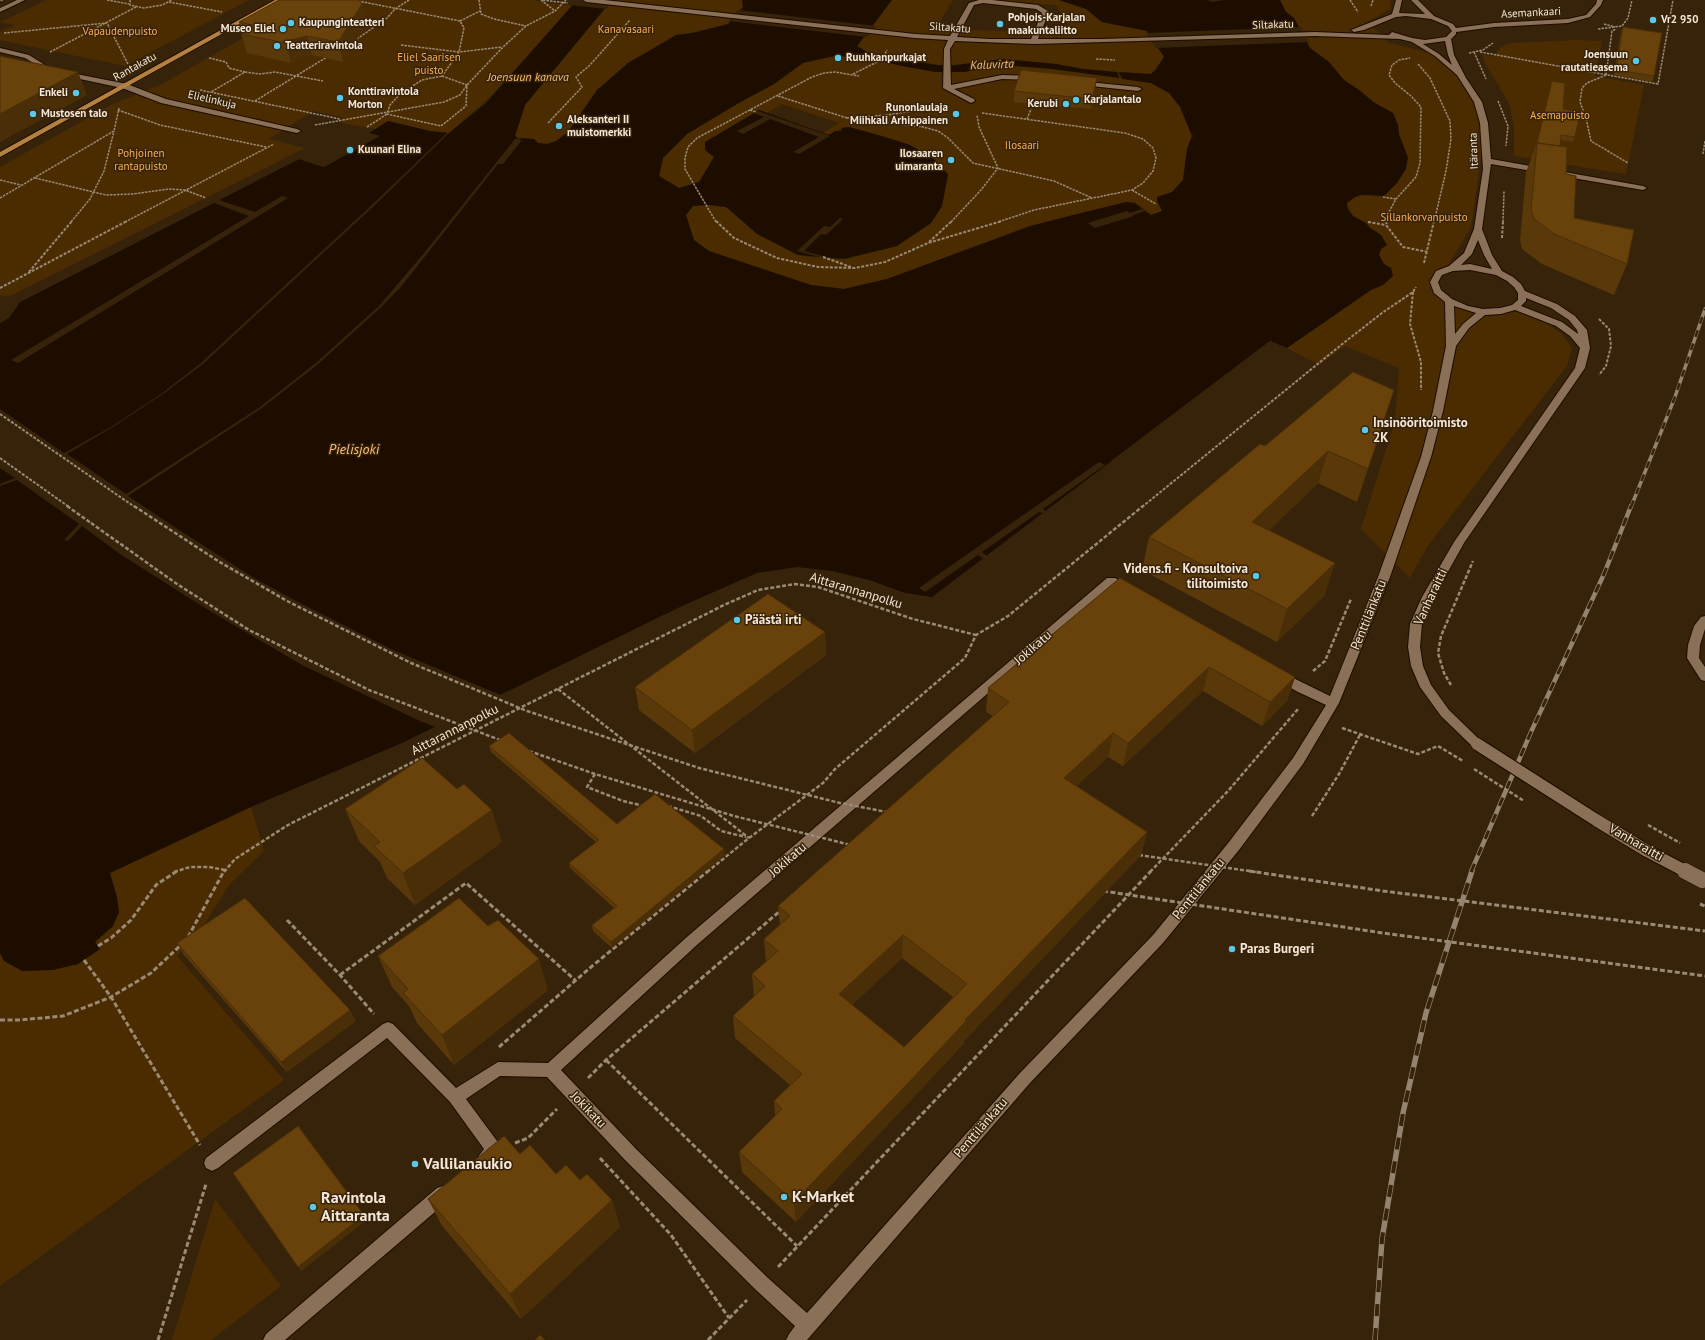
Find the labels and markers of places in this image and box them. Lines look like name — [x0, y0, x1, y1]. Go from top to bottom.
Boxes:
place label: Pohjois-Karjalan maakuntaliitto — [1008, 11, 1085, 37]
place label: Vr2 950 — [1661, 13, 1699, 27]
marker: Vr2 950 — [1648, 15, 1658, 25]
place label: Kaupunginteatteri — [299, 16, 384, 30]
marker: Kaupunginteatteri — [286, 18, 296, 28]
marker: Pohjois-Karjalan maakuntaliitto — [995, 19, 1005, 29]
place label: Museo Eliel — [221, 22, 275, 36]
marker: Museo Eliel — [278, 24, 288, 34]
place label: Teatteriravintola — [285, 39, 363, 53]
marker: Teatteriravintola — [272, 41, 282, 51]
place label: Joensuun rautatieasema — [1561, 48, 1628, 74]
place label: Ruuhkanpurkajat — [846, 51, 926, 65]
marker: Ruuhkanpurkajat — [833, 53, 843, 63]
marker: Joensuun rautatieasema — [1631, 56, 1641, 66]
place label: Konttiravintola Morton — [348, 85, 419, 111]
place label: Enkeli — [39, 86, 68, 100]
marker: Enkeli — [71, 88, 81, 98]
marker: Konttiravintola Morton — [335, 93, 345, 103]
place label: Karjalantalo — [1084, 93, 1141, 107]
marker: Karjalantalo — [1071, 95, 1081, 105]
place label: Kerubi — [1027, 97, 1058, 111]
marker: Kerubi — [1061, 99, 1071, 109]
place label: Runonlaulaja Miihkali Arhippainen — [850, 101, 948, 127]
place label: Mustosen talo — [41, 107, 107, 121]
marker: Mustosen talo — [28, 109, 38, 119]
marker: Runonlaulaja Miihkali Arhippainen — [951, 109, 961, 119]
place label: Aleksanteri II muistomerkki — [567, 113, 631, 139]
marker: Aleksanteri II muistomerkki — [554, 121, 564, 131]
place label: Kuunari Elina — [358, 143, 421, 157]
marker: Kuunari Elina — [345, 145, 355, 155]
place label: Ilosaaren uimaranta — [895, 147, 943, 173]
marker: Ilosaaren uimaranta — [946, 155, 956, 165]
place label: Insinööritoimisto 2K — [1373, 415, 1468, 446]
marker: Insinööritoimisto 2K — [1360, 425, 1370, 435]
place label: Videns.fi - Konsultoiva tilitoimisto — [1123, 561, 1248, 592]
marker: Videns.fi - Konsultoiva tilitoimisto — [1251, 571, 1261, 581]
place label: Päästä irti — [745, 612, 801, 628]
marker: Päästä irti — [732, 615, 742, 625]
place label: Paras Burgeri — [1240, 941, 1314, 957]
marker: Paras Burgeri — [1227, 944, 1237, 954]
place label: Vallilanaukio — [423, 1154, 512, 1174]
marker: Vallilanaukio — [410, 1159, 420, 1169]
place label: K-Market — [792, 1187, 854, 1207]
place label: Ravintola Aittaranta — [321, 1188, 390, 1226]
marker: K-Market — [779, 1192, 789, 1202]
marker: Ravintola Aittaranta — [308, 1202, 318, 1212]

